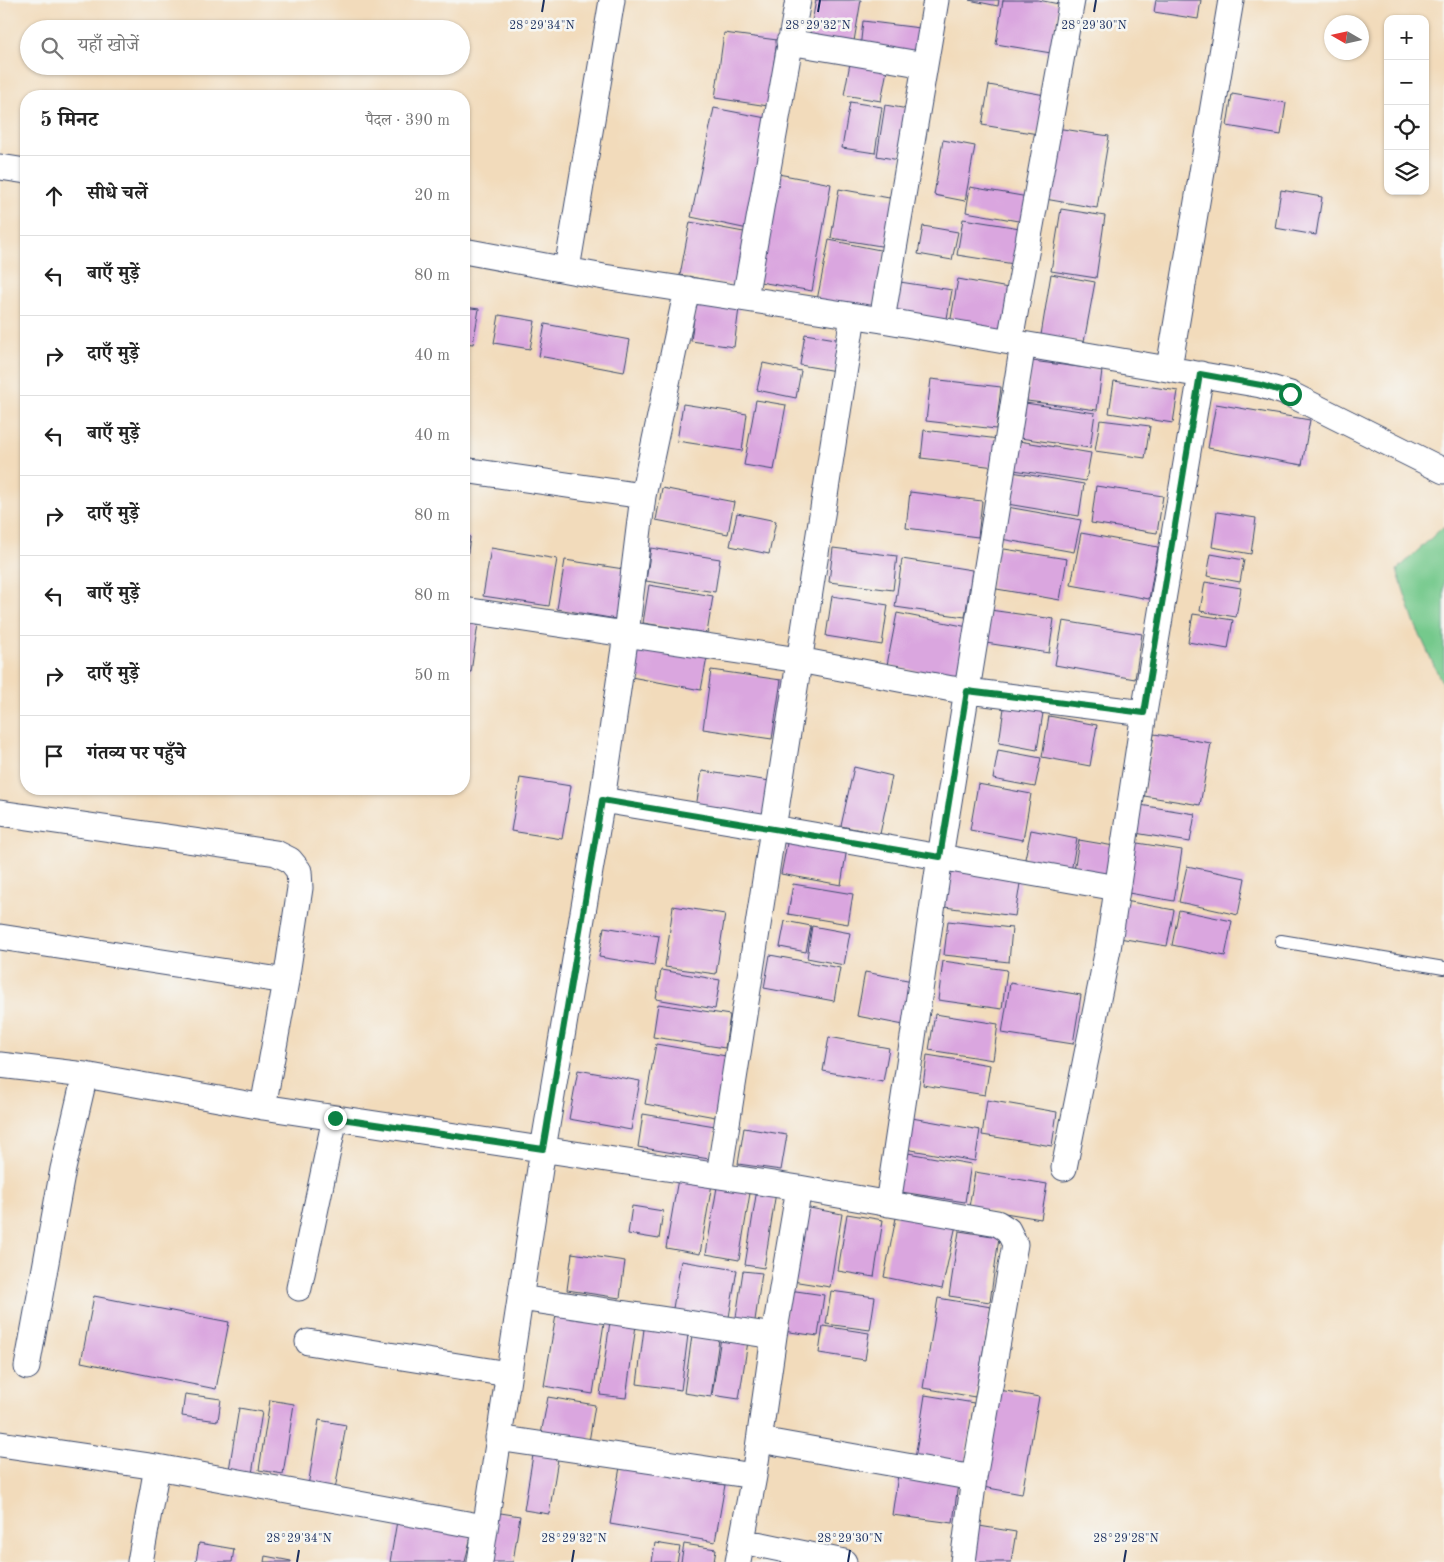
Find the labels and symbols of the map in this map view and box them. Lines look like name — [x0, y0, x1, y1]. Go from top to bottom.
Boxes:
north arrow — [1324, 15, 1369, 60]
text: 28°29'34"N — [509, 20, 575, 32]
text: 28°29'32"N — [785, 20, 851, 32]
text: 28°29'30"N — [1061, 20, 1127, 32]
route start — [1279, 383, 1302, 406]
route end — [324, 1107, 347, 1130]
text: 28°29'34"N — [266, 1533, 332, 1545]
text: 28°29'32"N — [541, 1533, 607, 1545]
text: 28°29'30"N — [817, 1533, 883, 1545]
text: 28°29'28"N — [1093, 1533, 1159, 1545]

